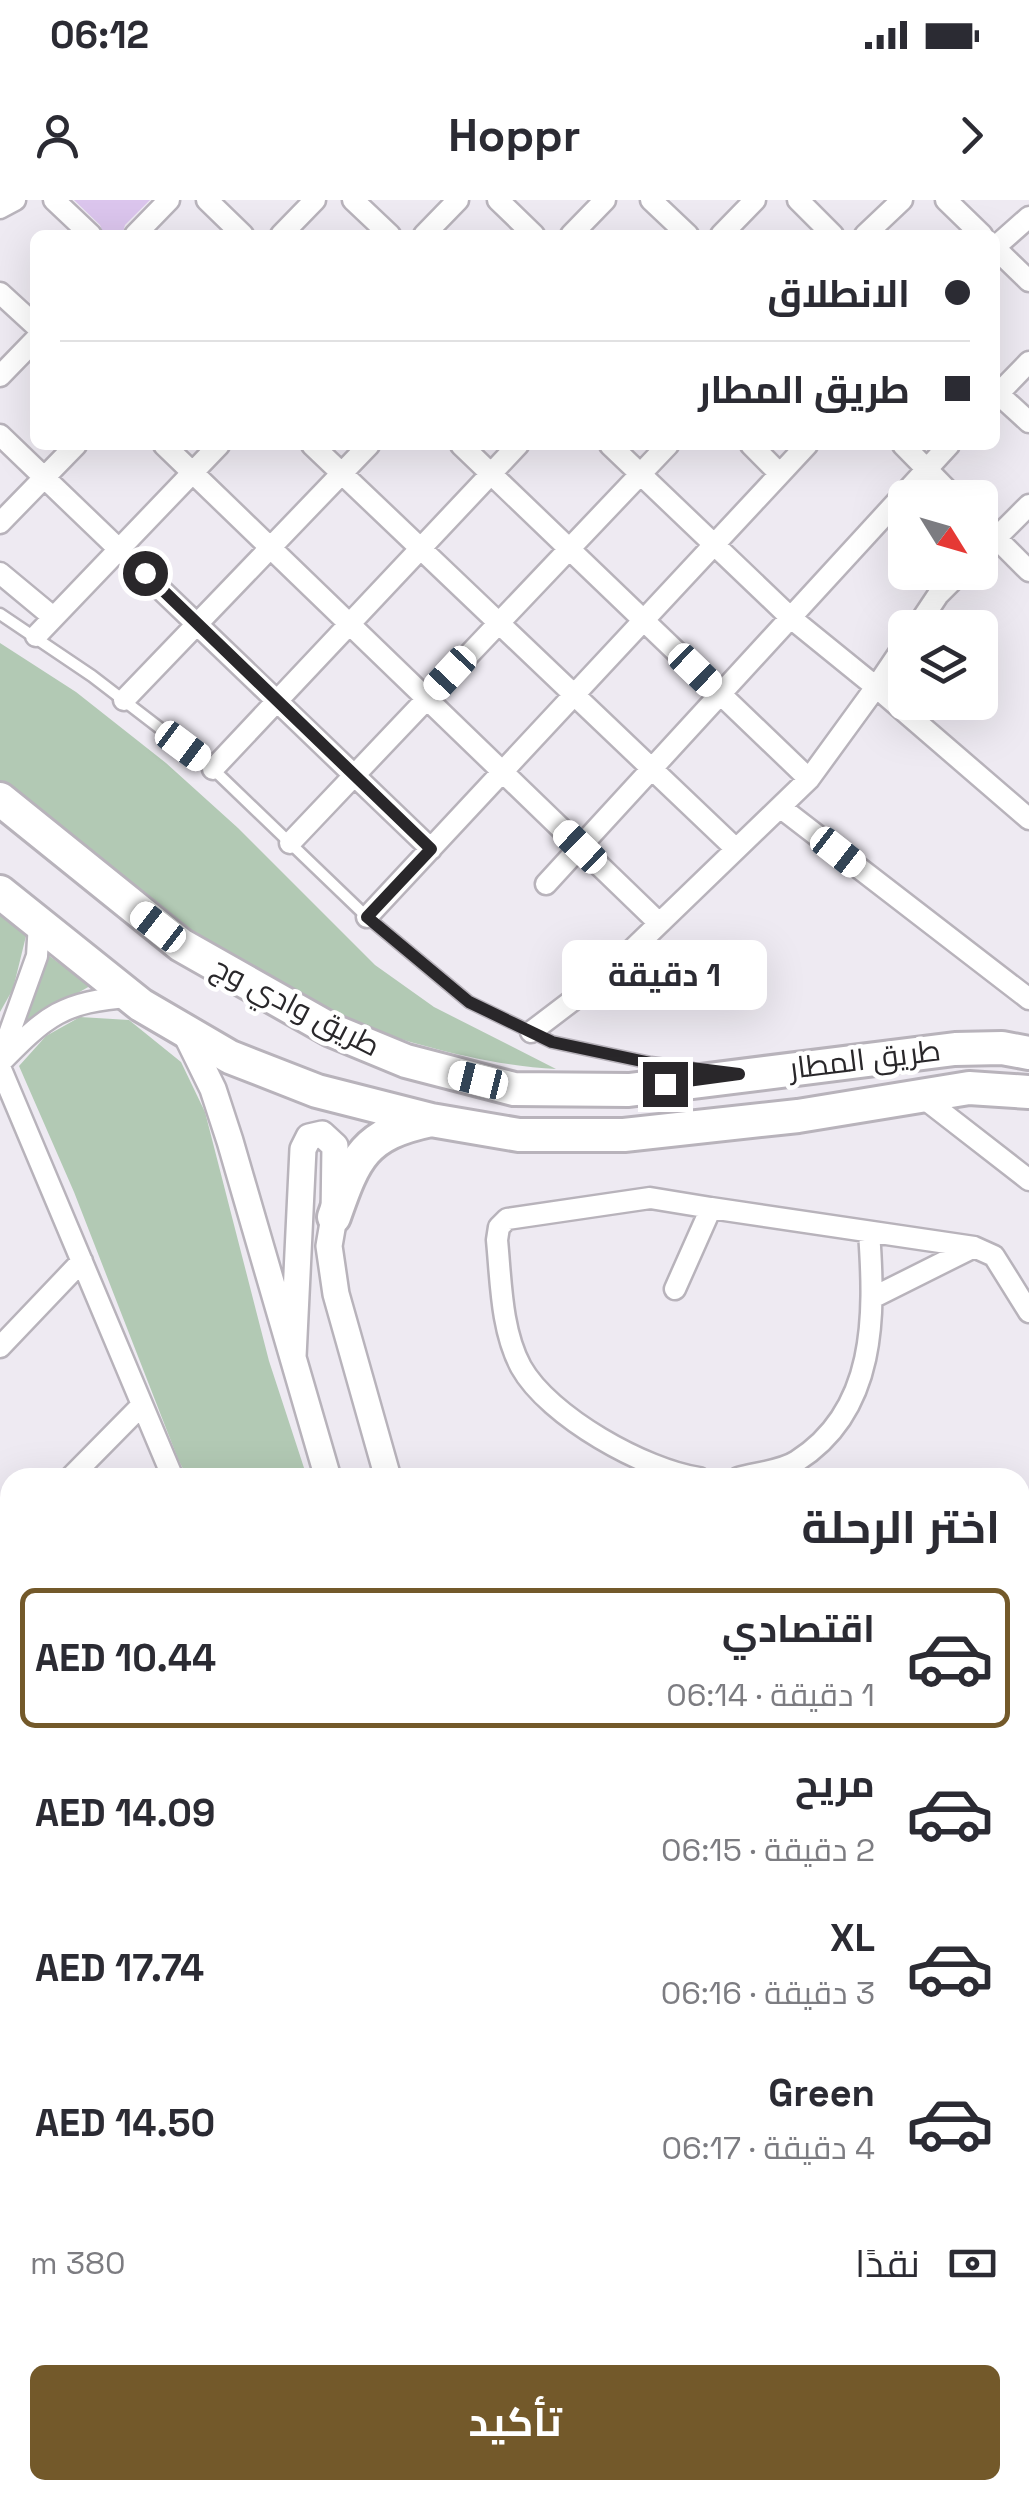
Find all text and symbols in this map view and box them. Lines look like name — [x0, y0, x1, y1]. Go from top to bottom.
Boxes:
text: 06:12 — [50, 11, 149, 59]
text: Hoppr — [448, 107, 581, 164]
icon: person — [30, 108, 85, 163]
icon: forward — [944, 108, 999, 163]
text: الانطلاق — [767, 270, 910, 318]
text: طريق المطار — [698, 366, 910, 414]
north arrow — [888, 480, 998, 590]
map controls — [888, 480, 998, 720]
route start — [123, 551, 168, 596]
button: layers — [888, 610, 998, 720]
car — [663, 638, 727, 702]
car — [419, 641, 481, 705]
car — [150, 716, 216, 776]
car — [548, 815, 612, 879]
car — [805, 822, 871, 882]
car — [125, 897, 191, 957]
callout: 1 دقيقة — [562, 939, 768, 1009]
street label: طريق وادي وج — [204, 947, 387, 1069]
text: 1 دقيقة — [608, 955, 721, 995]
street label: طريق المطار — [785, 1030, 943, 1088]
car — [445, 1058, 511, 1102]
route end — [643, 1062, 688, 1107]
text: اختر الرحلة — [802, 1499, 1000, 1556]
text: اقتصادي — [722, 1605, 875, 1653]
icon: car — [905, 1613, 995, 1703]
text: AED 10.44 — [35, 1634, 216, 1682]
text: 1 دقيقة · 06:14 — [666, 1675, 875, 1715]
text: مريح — [795, 1760, 875, 1808]
icon: car — [905, 1768, 995, 1858]
text: AED 14.09 — [35, 1789, 215, 1837]
text: 2 دقيقة · 06:15 — [661, 1830, 875, 1870]
text: XL — [830, 1914, 875, 1962]
icon: car — [905, 1923, 995, 2013]
text: AED 17.74 — [35, 1944, 204, 1992]
text: 3 دقيقة · 06:16 — [661, 1973, 875, 2013]
text: Green — [768, 2069, 875, 2117]
icon: car — [905, 2078, 995, 2168]
text: AED 14.50 — [35, 2099, 215, 2147]
text: 4 دقيقة · 06:17 — [661, 2128, 875, 2168]
icon: cash — [945, 2236, 1000, 2291]
text: نقدًا — [855, 2240, 920, 2288]
text: 380 m — [30, 2243, 126, 2283]
button: تأكيد — [30, 2365, 1000, 2480]

